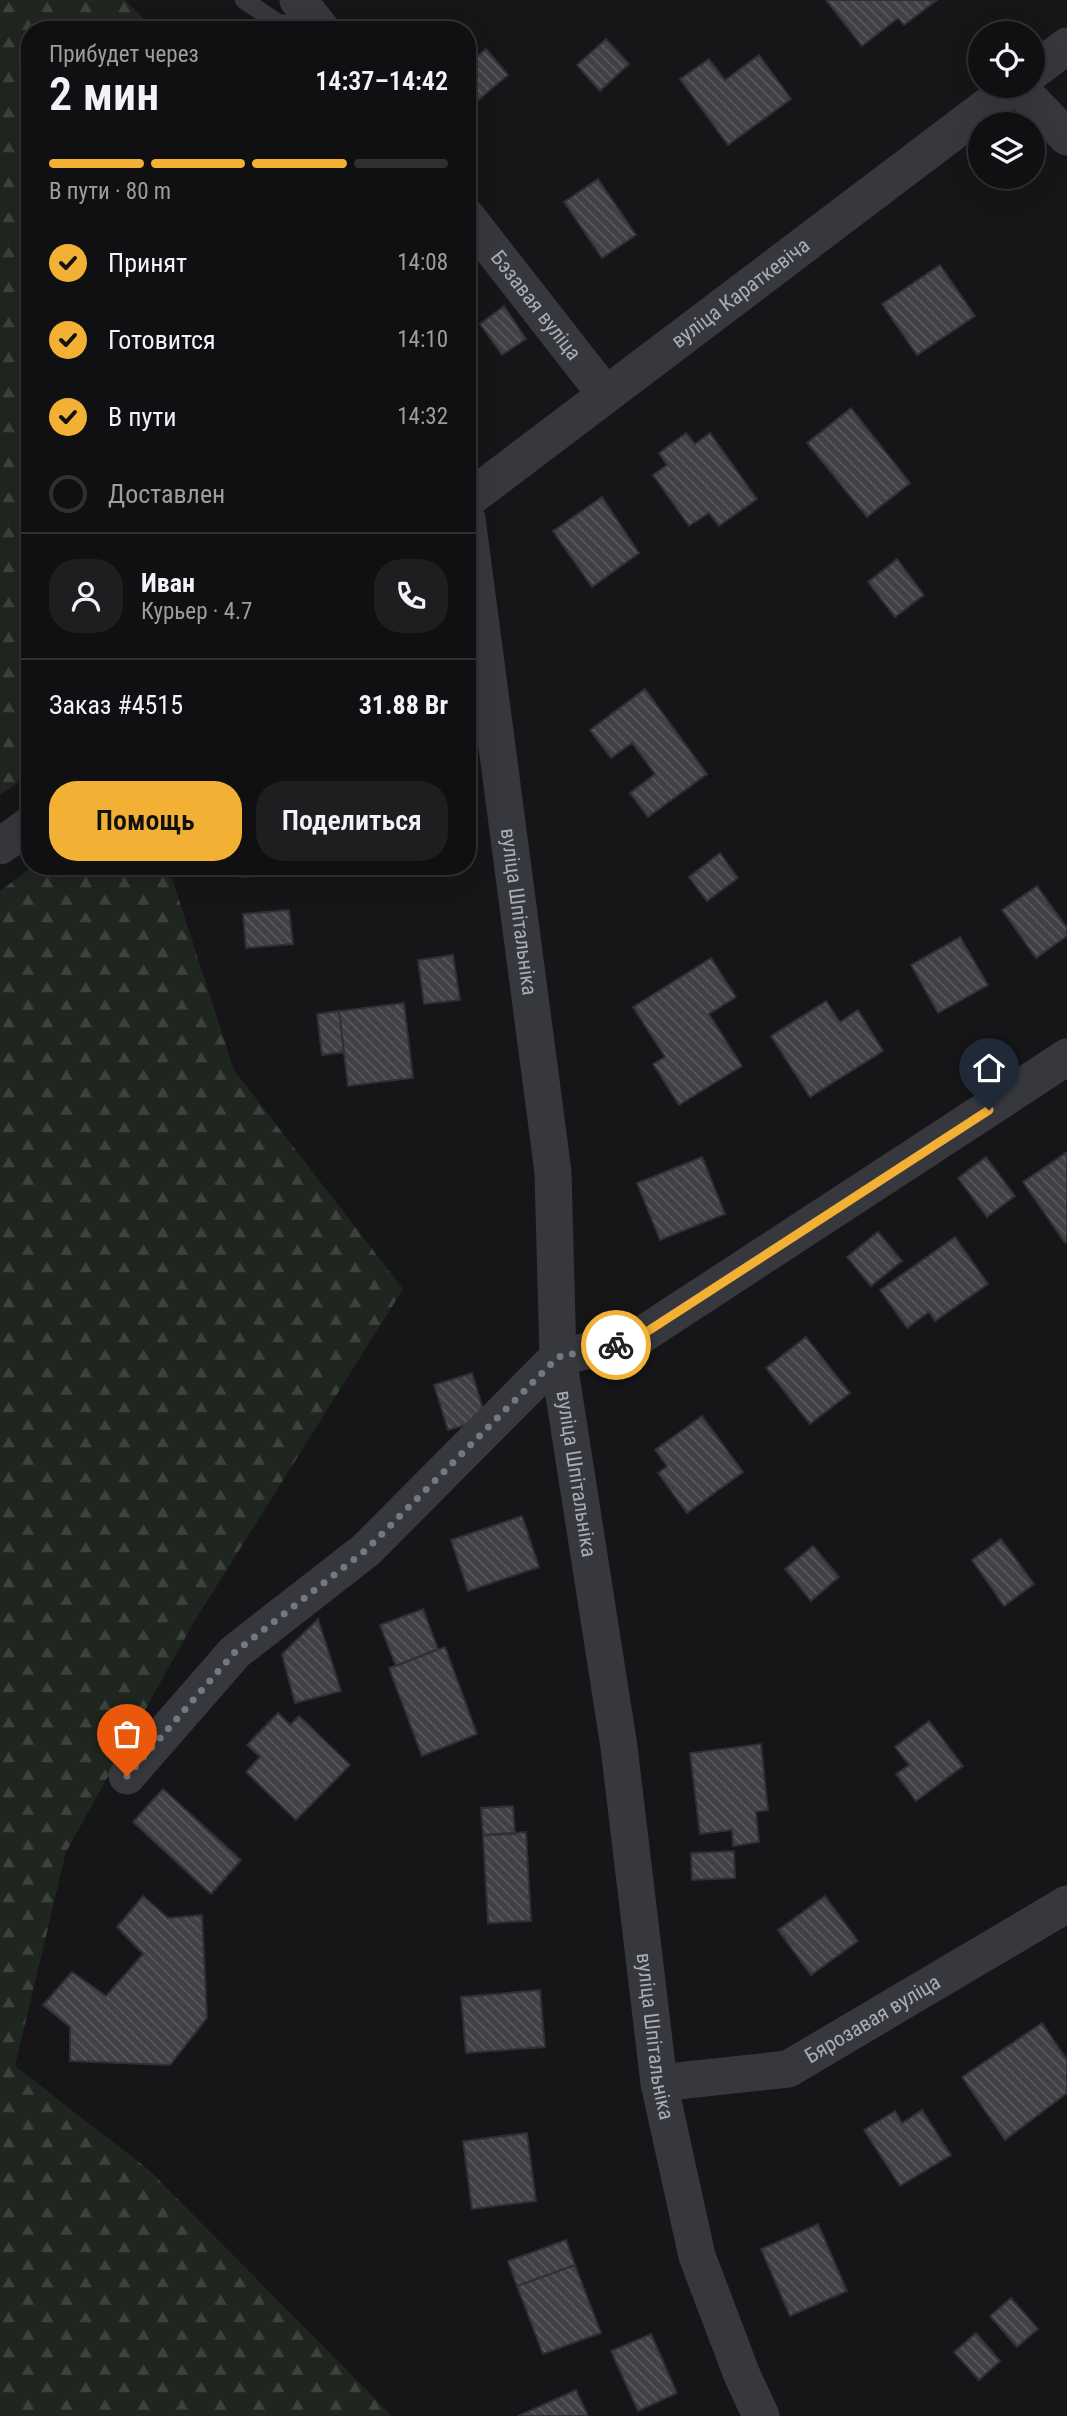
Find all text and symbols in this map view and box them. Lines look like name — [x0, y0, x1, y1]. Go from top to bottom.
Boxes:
map controls — [968, 21, 1045, 189]
button: locate — [968, 21, 1045, 98]
text: Прибудет через — [49, 41, 199, 68]
text: 14:37–14:42 — [315, 66, 448, 96]
text: 2 мин — [49, 67, 159, 121]
button: layers — [968, 112, 1045, 189]
text: В пути · 80 m — [49, 178, 171, 205]
street label: вуліца Караткевіча — [667, 233, 814, 353]
icon: check — [49, 244, 87, 282]
street label: Бэзавая вуліца — [486, 246, 586, 365]
text: Принят — [108, 248, 187, 278]
text: 14:08 — [397, 249, 448, 276]
icon: check — [49, 321, 87, 359]
text: Готовится — [108, 325, 216, 355]
text: 14:10 — [397, 326, 448, 353]
icon: check — [49, 398, 87, 436]
text: В пути — [108, 402, 177, 432]
text: 14:32 — [397, 403, 448, 430]
text: Доставлен — [108, 479, 225, 509]
button: person — [49, 559, 123, 633]
button: phone — [374, 559, 448, 633]
text: Иван — [141, 568, 195, 598]
text: Курьер · 4.7 — [141, 598, 252, 625]
text: Заказ #4515 — [49, 690, 183, 720]
text: 31.88 Br — [359, 690, 448, 720]
button: Помощь — [49, 781, 242, 861]
button: Поделиться — [256, 781, 448, 861]
street label: вуліца Шпітальніка — [496, 827, 542, 997]
pin — [959, 1038, 1019, 1110]
icon: home — [970, 1049, 1008, 1087]
courier — [581, 1310, 651, 1380]
icon: bike — [597, 1326, 635, 1364]
street label: вуліца Шпітальніка — [551, 1389, 601, 1559]
pin — [97, 1704, 157, 1776]
icon: bag — [108, 1715, 146, 1753]
street label: вуліца Шпітальніка — [632, 1952, 679, 2122]
street label: Бярозавая вуліца — [801, 1970, 945, 2068]

